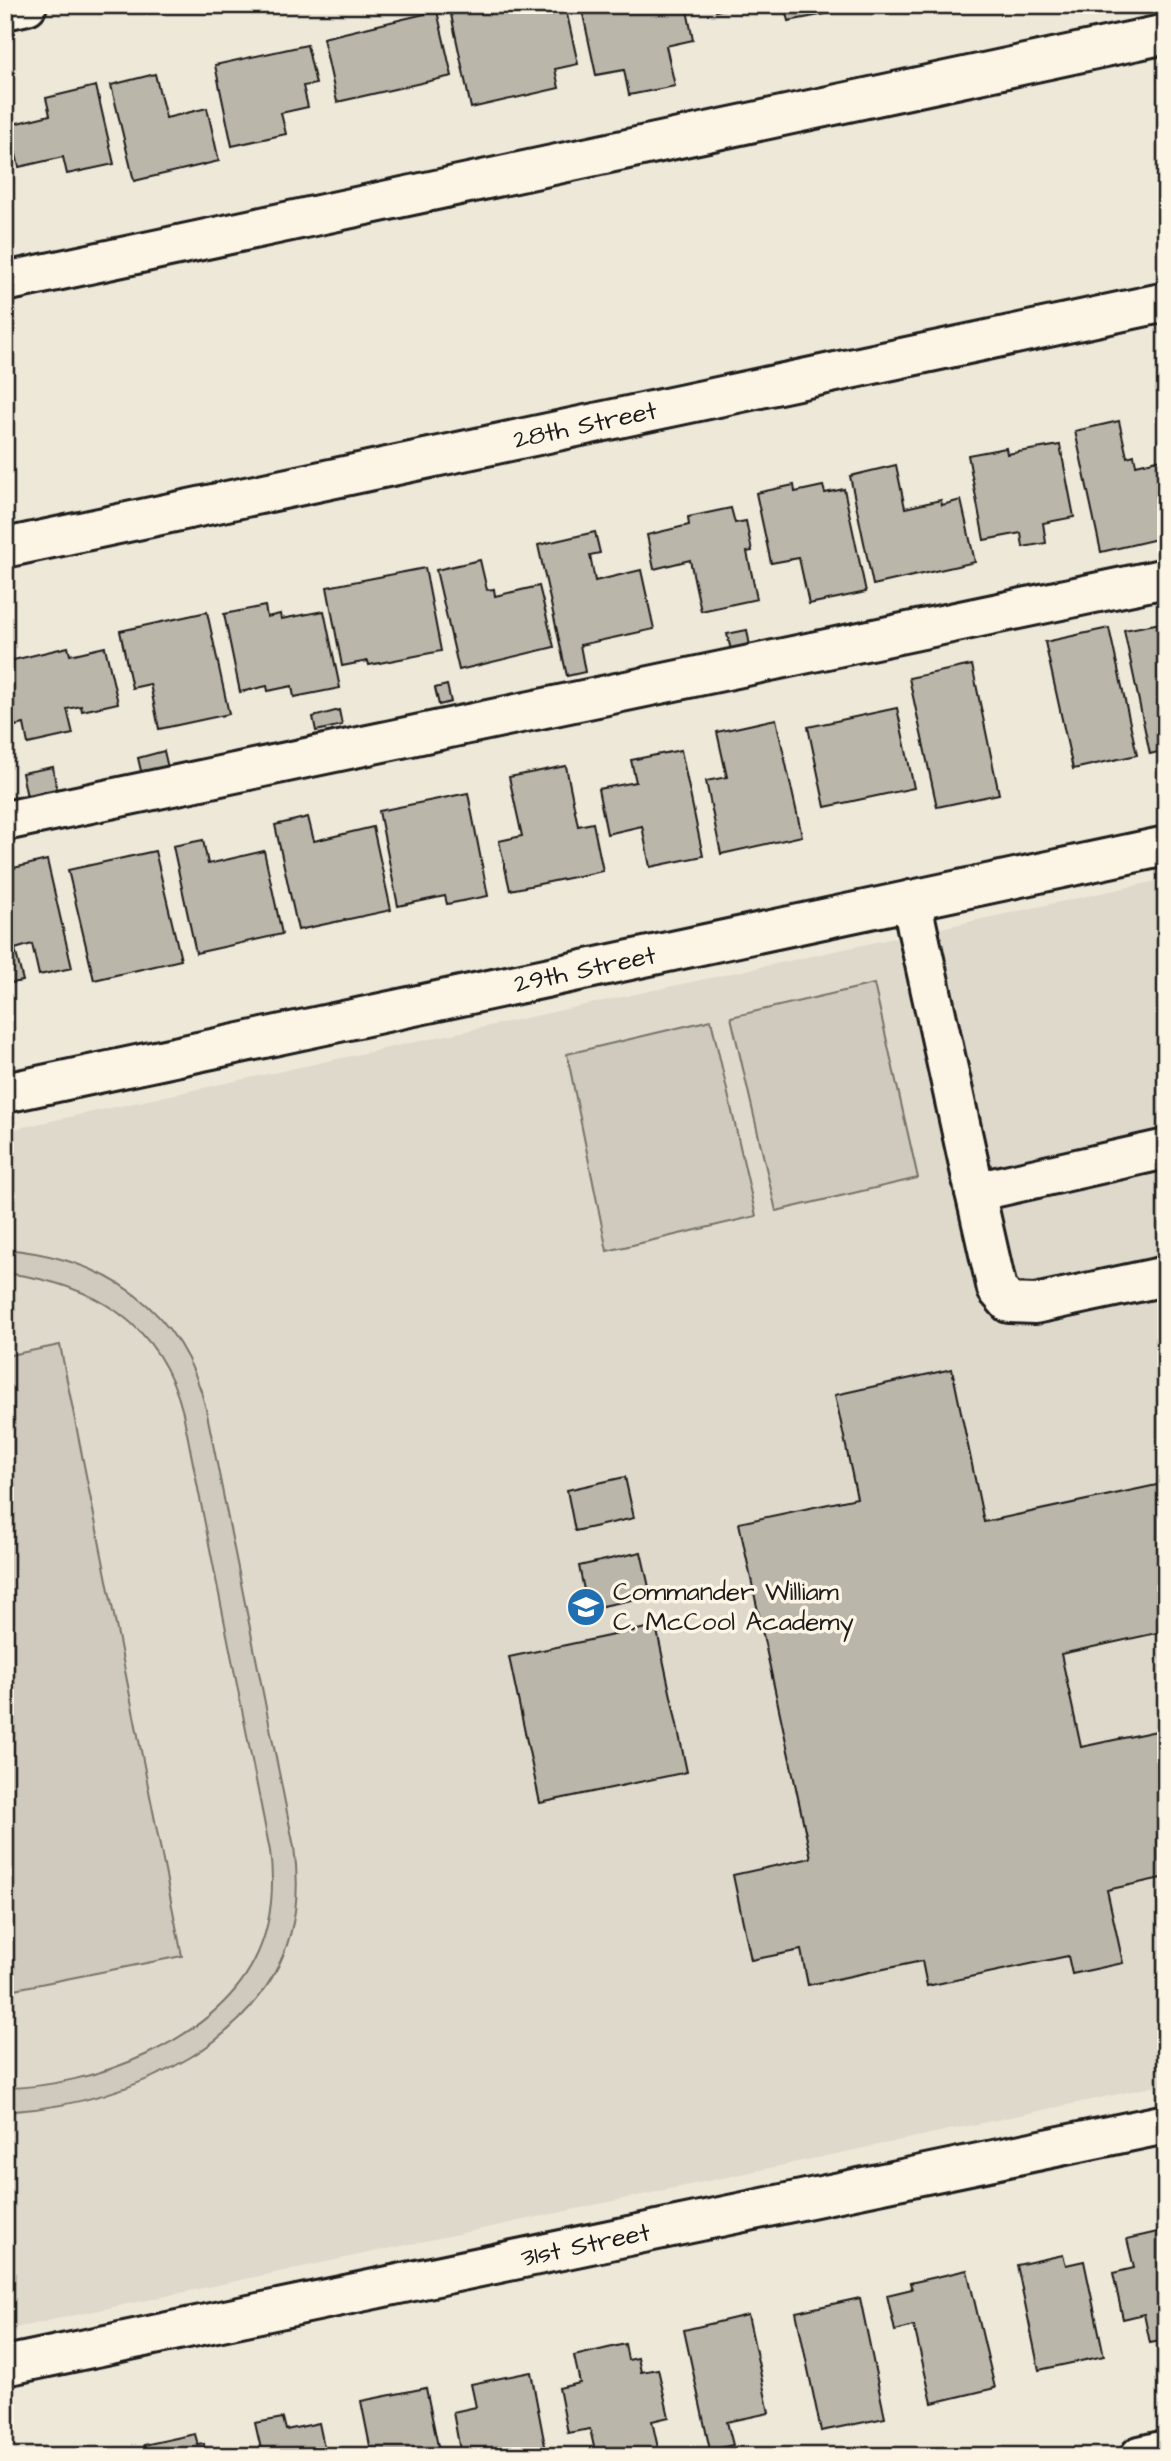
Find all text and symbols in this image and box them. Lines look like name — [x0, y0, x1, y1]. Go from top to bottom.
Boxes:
street label: 28th Street — [510, 392, 661, 458]
street label: 29th Street — [511, 937, 660, 1002]
place label: Commander William C. McCool Academy — [613, 1574, 854, 1642]
school or university icon: Commander William C. McCool Academy — [565, 1586, 607, 1628]
street label: 31st Street — [518, 2214, 654, 2276]

